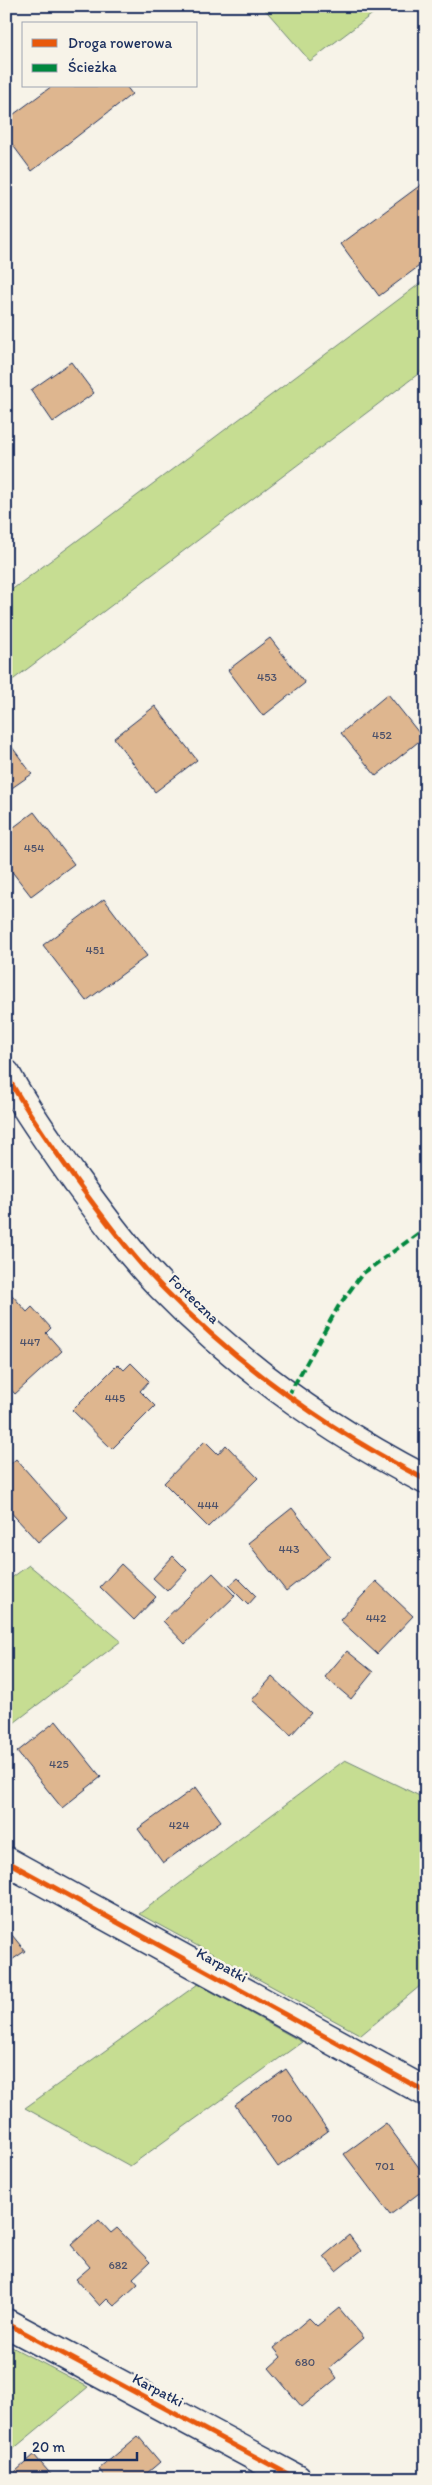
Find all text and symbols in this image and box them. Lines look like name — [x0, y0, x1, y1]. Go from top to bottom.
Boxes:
legend — [22, 22, 198, 88]
text: Droga rowerowa — [68, 34, 172, 52]
text: Ścieżka — [68, 58, 117, 76]
house number: 453 — [257, 670, 277, 684]
house number: 452 — [372, 728, 393, 742]
house number: 454 — [24, 841, 44, 855]
house number: 451 — [85, 943, 105, 957]
street label: Forteczna — [165, 1271, 223, 1328]
house number: 447 — [20, 1335, 40, 1349]
house number: 445 — [105, 1391, 125, 1405]
house number: 444 — [197, 1498, 219, 1512]
house number: 443 — [279, 1542, 300, 1556]
house number: 442 — [366, 1611, 387, 1625]
house number: 425 — [49, 1757, 69, 1771]
house number: 424 — [169, 1818, 189, 1832]
street label: Karpatki — [193, 1944, 251, 1986]
house number: 700 — [272, 2111, 292, 2125]
house number: 701 — [376, 2159, 395, 2173]
house number: 682 — [108, 2258, 128, 2272]
house number: 680 — [295, 2355, 315, 2369]
street label: Karpatki — [129, 2369, 187, 2411]
scale bar — [25, 2430, 138, 2462]
text: 20 m — [32, 2438, 66, 2456]

